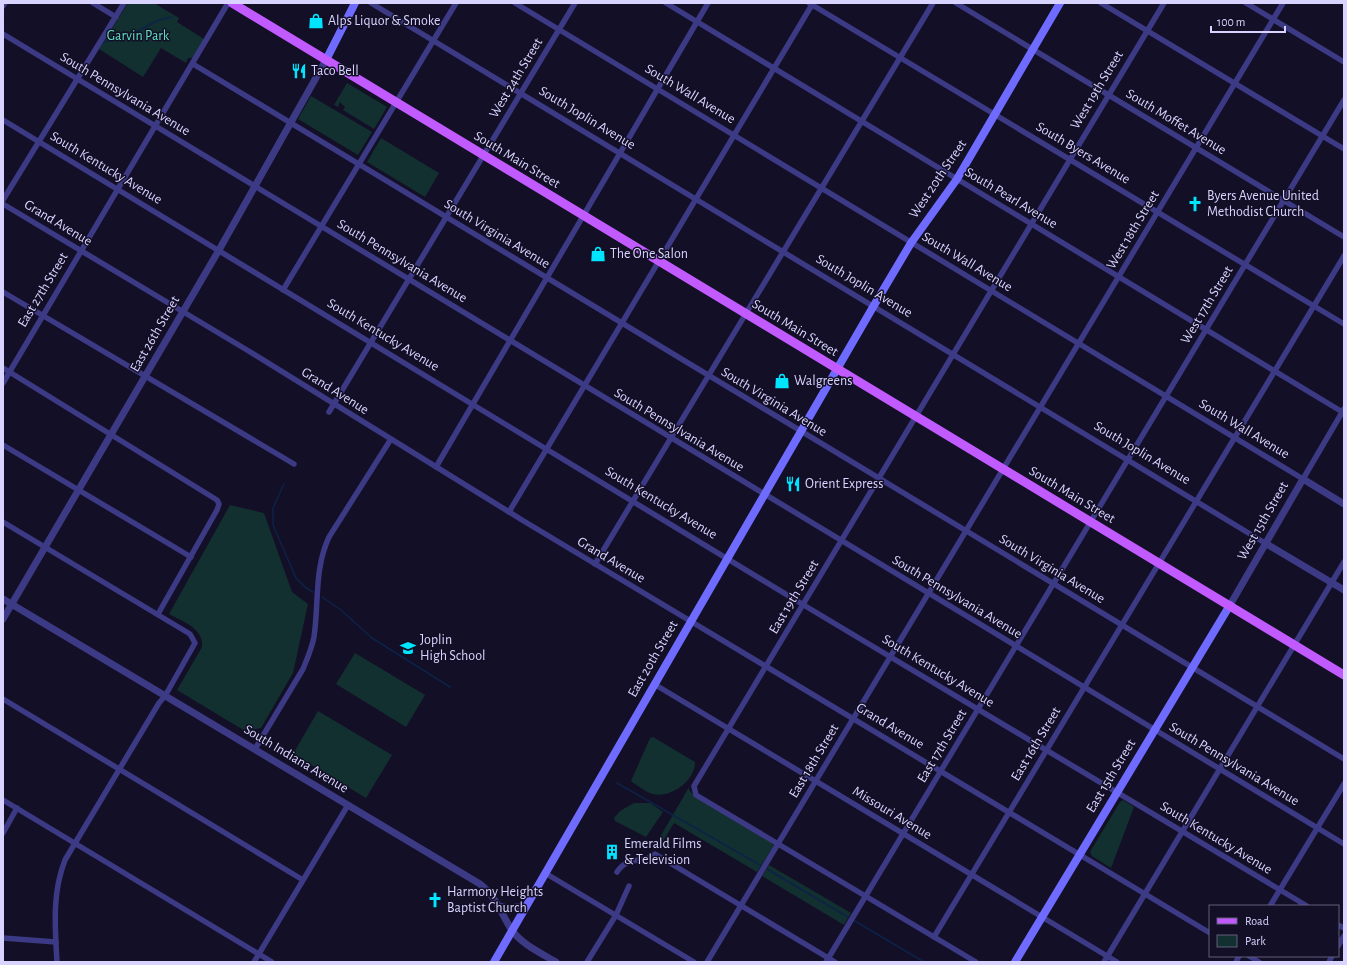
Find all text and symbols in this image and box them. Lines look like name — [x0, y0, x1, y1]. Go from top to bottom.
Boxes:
scale bar — [1211, 8, 1285, 34]
shop icon: Alps Liquor & Smoke — [307, 12, 325, 30]
place label: Alps Liquor & Smoke — [328, 14, 440, 28]
text: 100 m — [1217, 16, 1245, 28]
park label: Garvin Park — [107, 29, 170, 43]
street label: West 24th Street — [487, 35, 546, 120]
street label: West 19th Street — [1068, 48, 1126, 132]
street label: South Pennsylvania Avenue — [58, 50, 192, 138]
restaurant icon: Taco Bell — [290, 62, 308, 80]
street label: South Wall Avenue — [642, 62, 738, 126]
place label: Taco Bell — [311, 64, 359, 78]
street label: South Joplin Avenue — [536, 84, 638, 152]
street label: South Moffet Avenue — [1124, 87, 1228, 157]
street label: South Byers Avenue — [1034, 119, 1132, 187]
street label: South Kentucky Avenue — [48, 129, 164, 207]
street label: South Main Street — [472, 129, 563, 191]
street label: West 20th Street — [907, 137, 970, 221]
street label: South Pearl Avenue — [962, 165, 1060, 231]
street label: West 18th Street — [1104, 188, 1162, 272]
place label: Byers Avenue United Methodist Church — [1207, 189, 1319, 219]
church icon: Byers Avenue United Methodist Church — [1186, 195, 1204, 213]
street label: Grand Avenue — [22, 197, 94, 249]
street label: South Virginia Avenue — [442, 197, 552, 271]
street label: South Pennsylvania Avenue — [335, 217, 469, 305]
street label: South Wall Avenue — [919, 230, 1015, 294]
shop icon: The One Salon — [589, 245, 607, 263]
place label: The One Salon — [610, 247, 688, 261]
street label: East 27th Street — [15, 250, 71, 330]
street label: South Joplin Avenue — [813, 252, 915, 320]
street label: West 17th Street — [1178, 263, 1236, 346]
street label: East 26th Street — [128, 293, 183, 374]
street label: South Kentucky Avenue — [325, 296, 441, 374]
street label: South Main Street — [750, 297, 841, 359]
street label: Grand Avenue — [299, 365, 371, 417]
street label: South Virginia Avenue — [719, 365, 829, 439]
shop icon: Walgreens — [773, 372, 791, 390]
place label: Walgreens — [794, 374, 852, 388]
street label: South Pennsylvania Avenue — [612, 386, 746, 474]
street label: South Wall Avenue — [1196, 397, 1292, 461]
street label: South Joplin Avenue — [1091, 419, 1193, 487]
street label: South Kentucky Avenue — [603, 464, 719, 542]
street label: South Main Street — [1027, 464, 1118, 526]
restaurant icon: Orient Express — [784, 475, 802, 493]
place label: Orient Express — [805, 477, 883, 491]
street label: West 15th Street — [1235, 479, 1291, 563]
street label: South Virginia Avenue — [997, 532, 1107, 606]
street label: Grand Avenue — [575, 534, 647, 586]
street label: South Pennsylvania Avenue — [890, 553, 1024, 641]
street label: East 19th Street — [767, 557, 822, 636]
street label: East 20th Street — [626, 618, 681, 700]
street label: South Kentucky Avenue — [880, 632, 996, 710]
place label: Joplin High School — [420, 633, 486, 663]
school or university icon: Joplin High School — [399, 639, 417, 657]
street label: Grand Avenue — [854, 700, 926, 752]
street label: East 16th Street — [1009, 704, 1064, 783]
street label: East 17th Street — [915, 707, 970, 785]
street label: South Pennsylvania Avenue — [1167, 720, 1301, 808]
street label: East 18th Street — [787, 721, 842, 800]
street label: South Indiana Avenue — [241, 722, 351, 796]
street label: East 15th Street — [1084, 737, 1139, 815]
street label: Missouri Avenue — [850, 784, 934, 842]
street label: South Kentucky Avenue — [1158, 799, 1274, 877]
place label: Emerald Films & Television — [624, 837, 701, 867]
building icon: Emerald Films & Television — [603, 843, 621, 861]
place label: Harmony Heights Baptist Church — [447, 885, 543, 915]
church icon: Harmony Heights Baptist Church — [426, 891, 444, 909]
legend — [1209, 905, 1339, 957]
text: Road — [1245, 915, 1269, 927]
text: Park — [1245, 935, 1266, 947]

